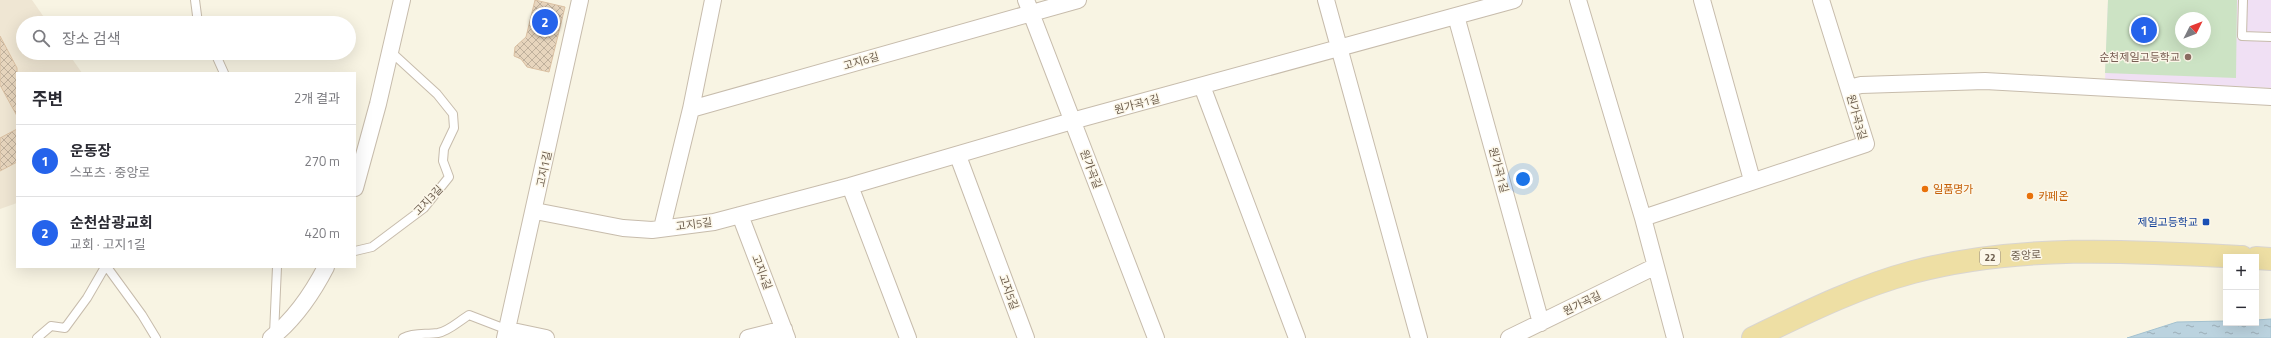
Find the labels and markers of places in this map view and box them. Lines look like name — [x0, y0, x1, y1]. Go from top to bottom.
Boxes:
pin: 2 — [532, 7, 558, 37]
pin: 1 — [2131, 15, 2157, 45]
place label: 순천제일고등학교 — [2099, 49, 2180, 65]
marker: 순천제일고등학교 — [2183, 52, 2193, 62]
place label: 일품명가 — [1933, 181, 1973, 197]
marker: 일품명가 — [1920, 184, 1930, 194]
place label: 카페온 — [2038, 188, 2068, 204]
marker: 카페온 — [2025, 191, 2035, 201]
place label: 제일고등학교 — [2137, 214, 2198, 230]
marker: 제일고등학교 — [2201, 217, 2211, 227]

